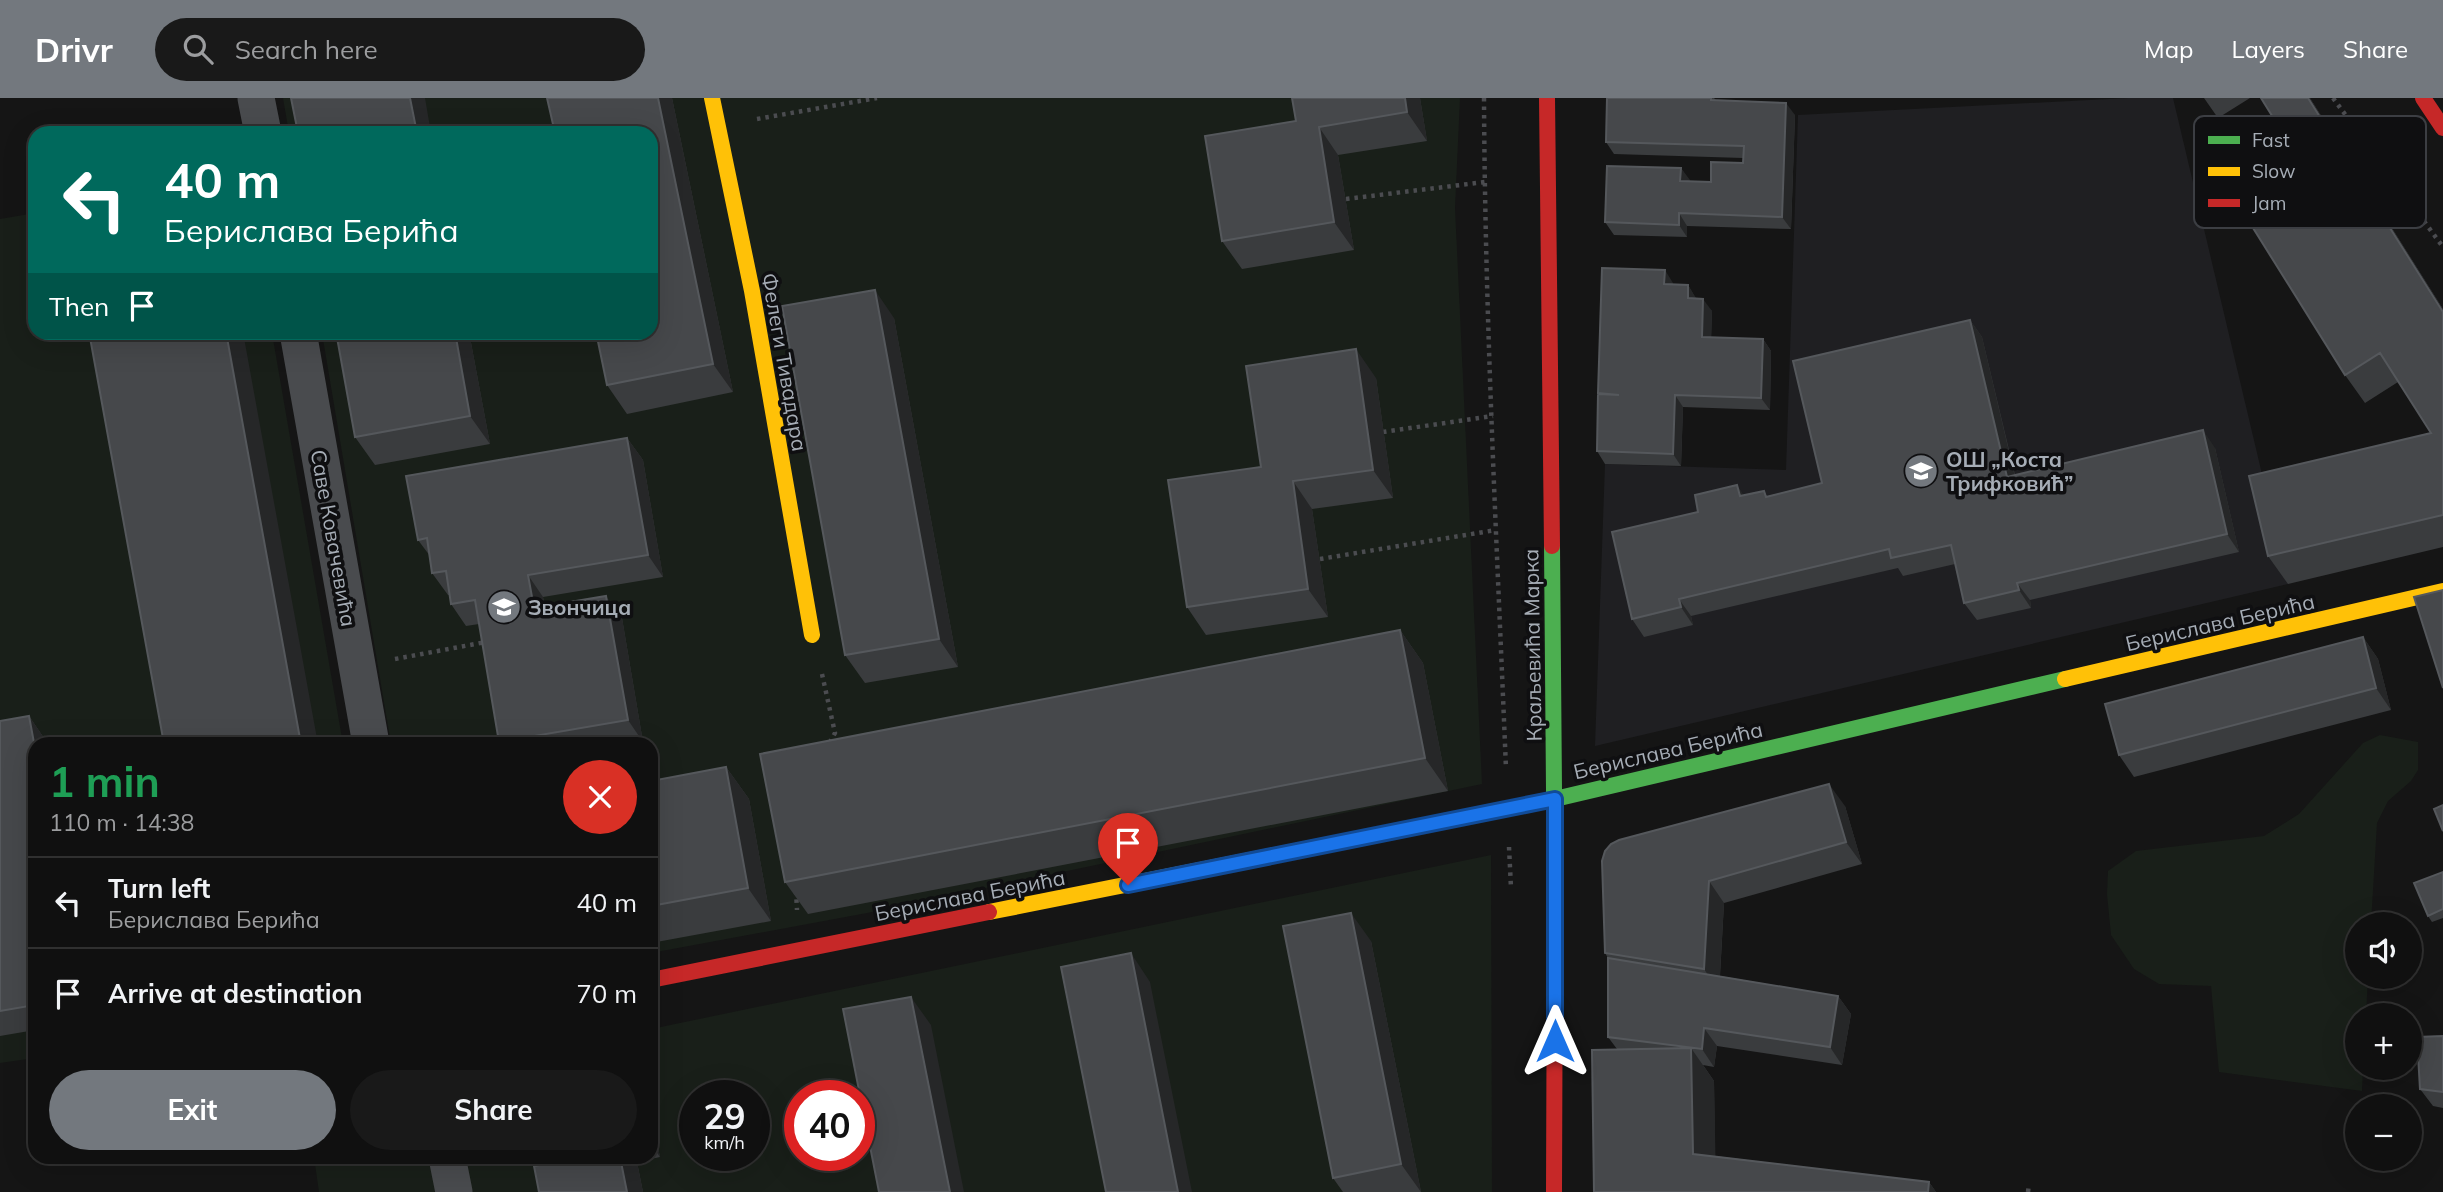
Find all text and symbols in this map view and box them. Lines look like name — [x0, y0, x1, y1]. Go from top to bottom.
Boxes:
search box — [155, 18, 645, 81]
text: Drivr — [35, 29, 113, 70]
icon: search — [179, 30, 217, 68]
text: Search here — [235, 33, 378, 66]
text: Map — [2144, 34, 2193, 64]
text: Layers — [2231, 34, 2305, 64]
text: Share — [2343, 34, 2408, 64]
legend — [2194, 116, 2426, 228]
text: Fast — [2252, 128, 2290, 152]
text: 40 m — [164, 149, 280, 210]
icon: left — [49, 154, 140, 245]
text: Slow — [2252, 159, 2296, 183]
text: Jam — [2252, 191, 2286, 215]
text: Берислава Берића — [164, 210, 459, 250]
street label: Фелеги Тивадара — [757, 271, 813, 453]
icon: arrive — [123, 287, 161, 325]
text: Then — [49, 290, 109, 323]
place label: ОШ „Коста Трифковић” — [1946, 446, 2073, 496]
street label: Саве Ковачевића — [306, 448, 362, 628]
school or university icon: ОШ „Коста Трифковић” — [1902, 452, 1940, 490]
street label: Краљевића Марка — [1517, 548, 1547, 742]
school or university icon: Звончица — [485, 588, 523, 626]
street label: Берислава Берића — [2123, 588, 2317, 656]
place label: Звончица — [528, 594, 631, 620]
street label: Берислава Берића — [1571, 716, 1765, 784]
text: 1 min — [49, 755, 160, 808]
button: close — [563, 760, 637, 834]
text: 110 m · 14:38 — [49, 808, 194, 837]
pin — [1098, 813, 1158, 885]
icon: arrive — [1109, 824, 1147, 862]
street label: Берислава Берића — [873, 864, 1067, 926]
text: Turn left — [108, 872, 210, 905]
icon: left — [49, 884, 87, 922]
text: 40 m — [576, 886, 637, 919]
text: Берислава Берића — [108, 905, 320, 934]
map controls — [2345, 912, 2422, 1171]
button: sound — [2345, 912, 2422, 989]
icon: arrive — [49, 975, 87, 1013]
text: Arrive at destination — [108, 977, 363, 1010]
text: 70 m — [576, 977, 637, 1010]
button: + — [2345, 1003, 2422, 1080]
position arrow — [1518, 1004, 1592, 1078]
button: Exit — [49, 1070, 336, 1150]
button: Share — [350, 1070, 637, 1150]
speed limit sign: 40 — [784, 1080, 875, 1171]
text: 29 — [703, 1094, 746, 1138]
button: − — [2345, 1094, 2422, 1171]
text: km/h — [704, 1131, 745, 1154]

